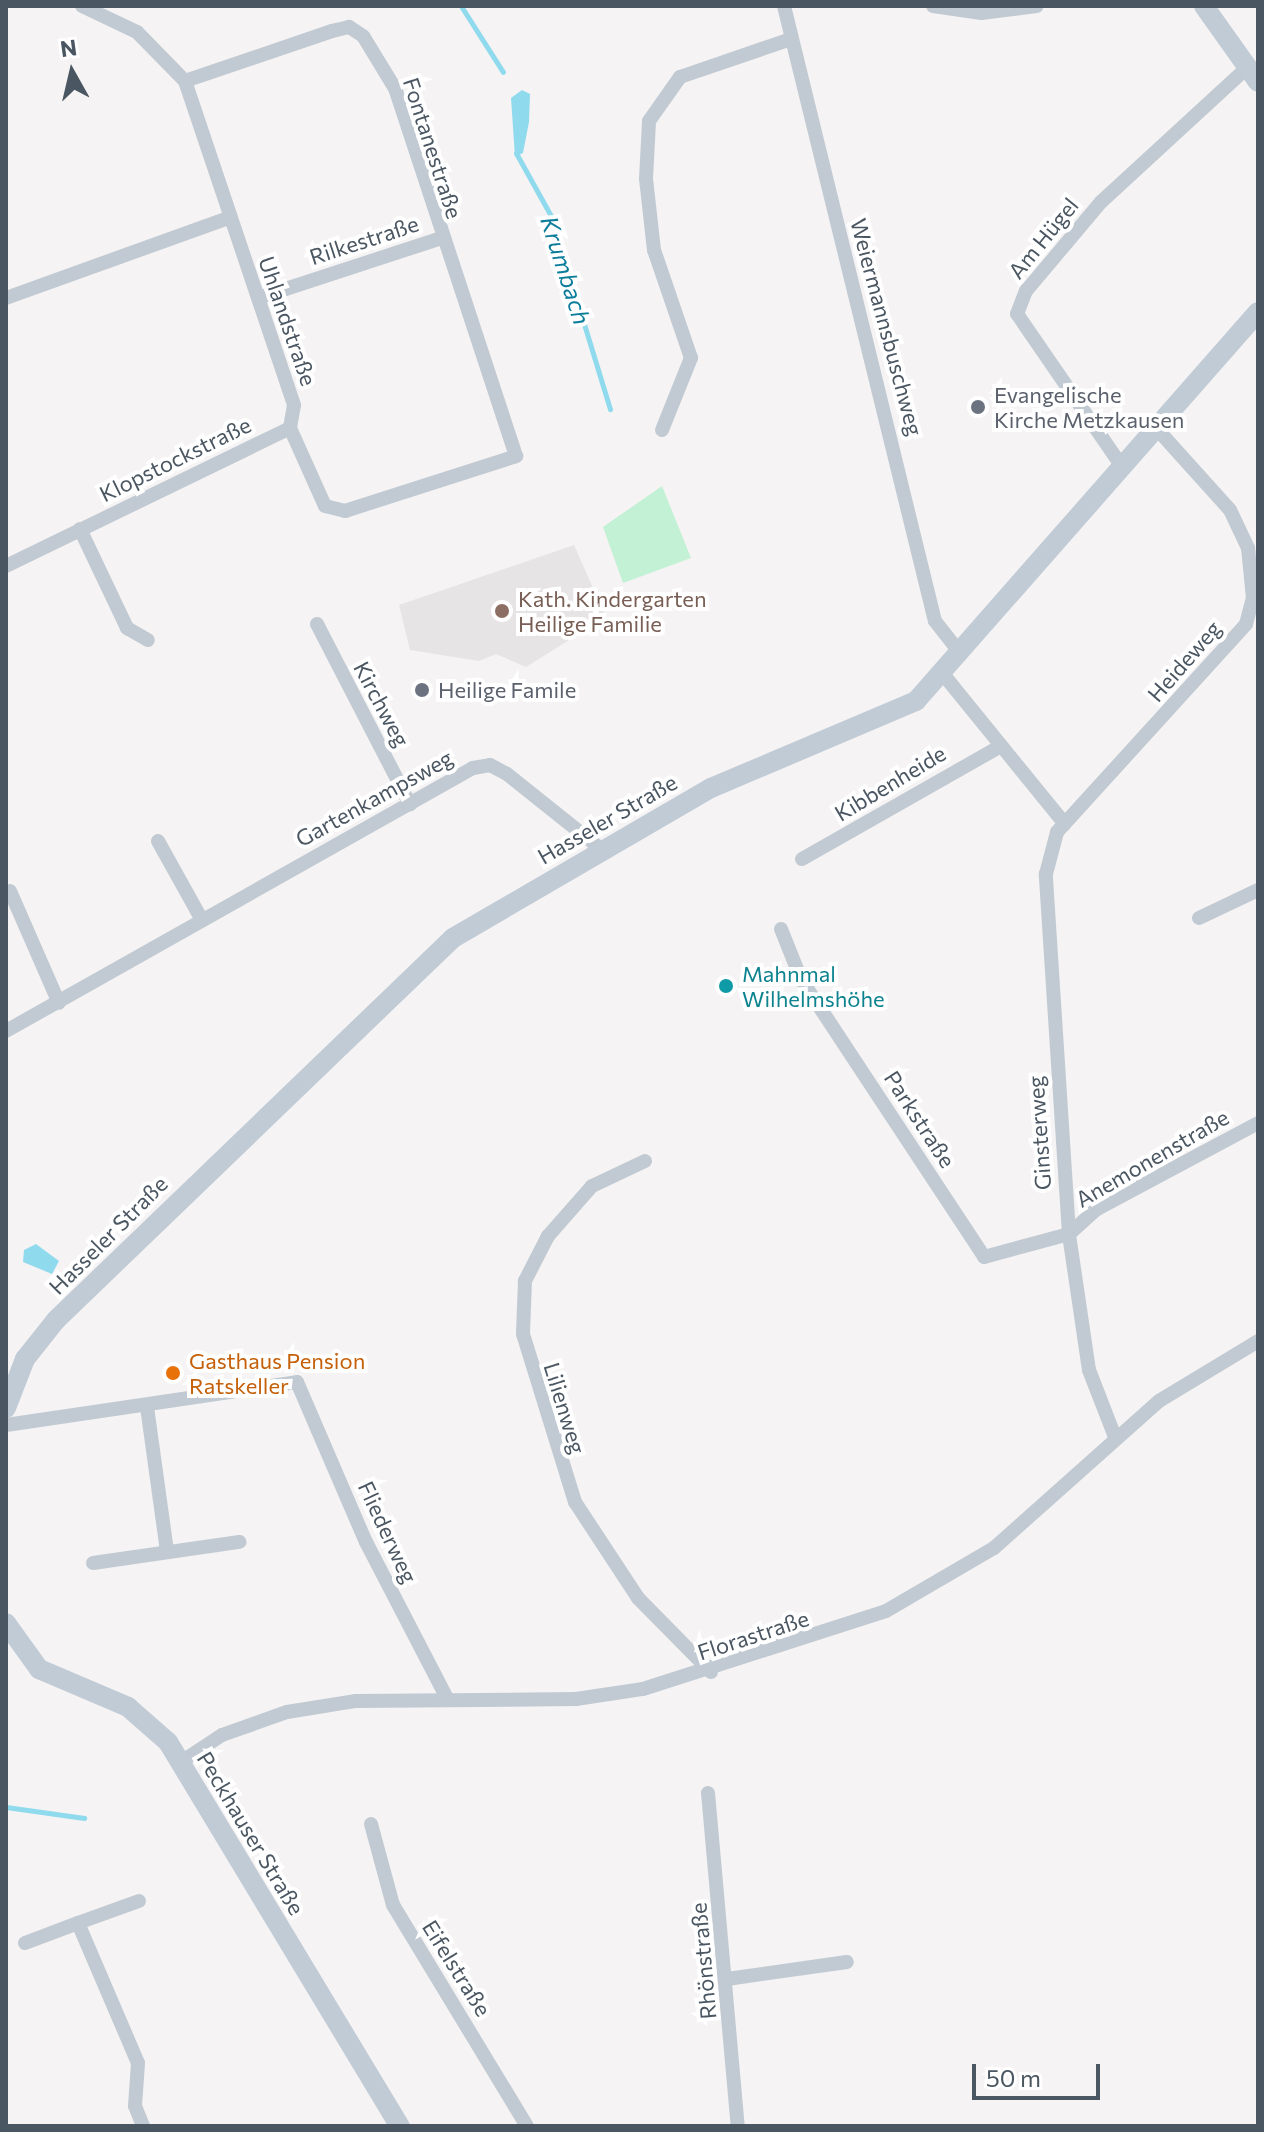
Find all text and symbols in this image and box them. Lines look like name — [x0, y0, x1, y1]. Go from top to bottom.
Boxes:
north arrow — [32, 32, 112, 112]
text: N — [59, 33, 79, 62]
street label: Fontanestraße — [398, 74, 468, 222]
street label: Am Hügel — [1002, 192, 1084, 284]
street label: Rilkestraße — [306, 210, 422, 270]
water label: Krumbach — [535, 212, 597, 328]
street label: Weiermannsbuschweg — [845, 216, 929, 438]
street label: Uhlandstraße — [254, 253, 322, 389]
place label: Evangelische Kirche Metzkausen — [994, 381, 1184, 432]
marker: Evangelische Kirche Metzkausen — [969, 398, 987, 416]
street label: Klopstockstraße — [95, 411, 255, 507]
place label: Kath. Kindergarten Heilige Familie — [518, 585, 707, 636]
marker: Kath. Kindergarten Heilige Familie — [493, 602, 511, 620]
street label: Heideweg — [1142, 615, 1226, 707]
street label: Kirchweg — [349, 657, 415, 751]
place label: Heilige Famile — [438, 677, 576, 703]
marker: Heilige Famile — [413, 681, 431, 699]
street label: Kibbenheide — [830, 740, 950, 826]
street label: Gartenkampsweg — [291, 744, 457, 852]
street label: Hasseler Straße — [533, 768, 681, 870]
place label: Mahnmal Wilhelmshöhe — [742, 960, 885, 1012]
marker: Mahnmal Wilhelmshöhe — [717, 977, 735, 995]
street label: Parkstraße — [879, 1066, 961, 1172]
street label: Ginsterweg — [1022, 1075, 1056, 1191]
street label: Anemonenstraße — [1071, 1103, 1233, 1213]
street label: Hasseler Straße — [43, 1170, 173, 1300]
place label: Gasthaus Pension Ratskeller — [189, 1347, 365, 1398]
street label: Lilienweg — [539, 1359, 591, 1457]
marker: Gasthaus Pension Ratskeller — [164, 1364, 182, 1382]
street label: Fliederweg — [353, 1477, 423, 1587]
street label: Florastraße — [694, 1605, 812, 1665]
street label: Peckhauser Straße — [192, 1747, 310, 1919]
street label: Rhönstraße — [685, 1902, 721, 2020]
street label: Eifelstraße — [417, 1915, 497, 2021]
scale bar — [976, 2048, 1104, 2098]
text: 50 m — [986, 2063, 1041, 2092]

